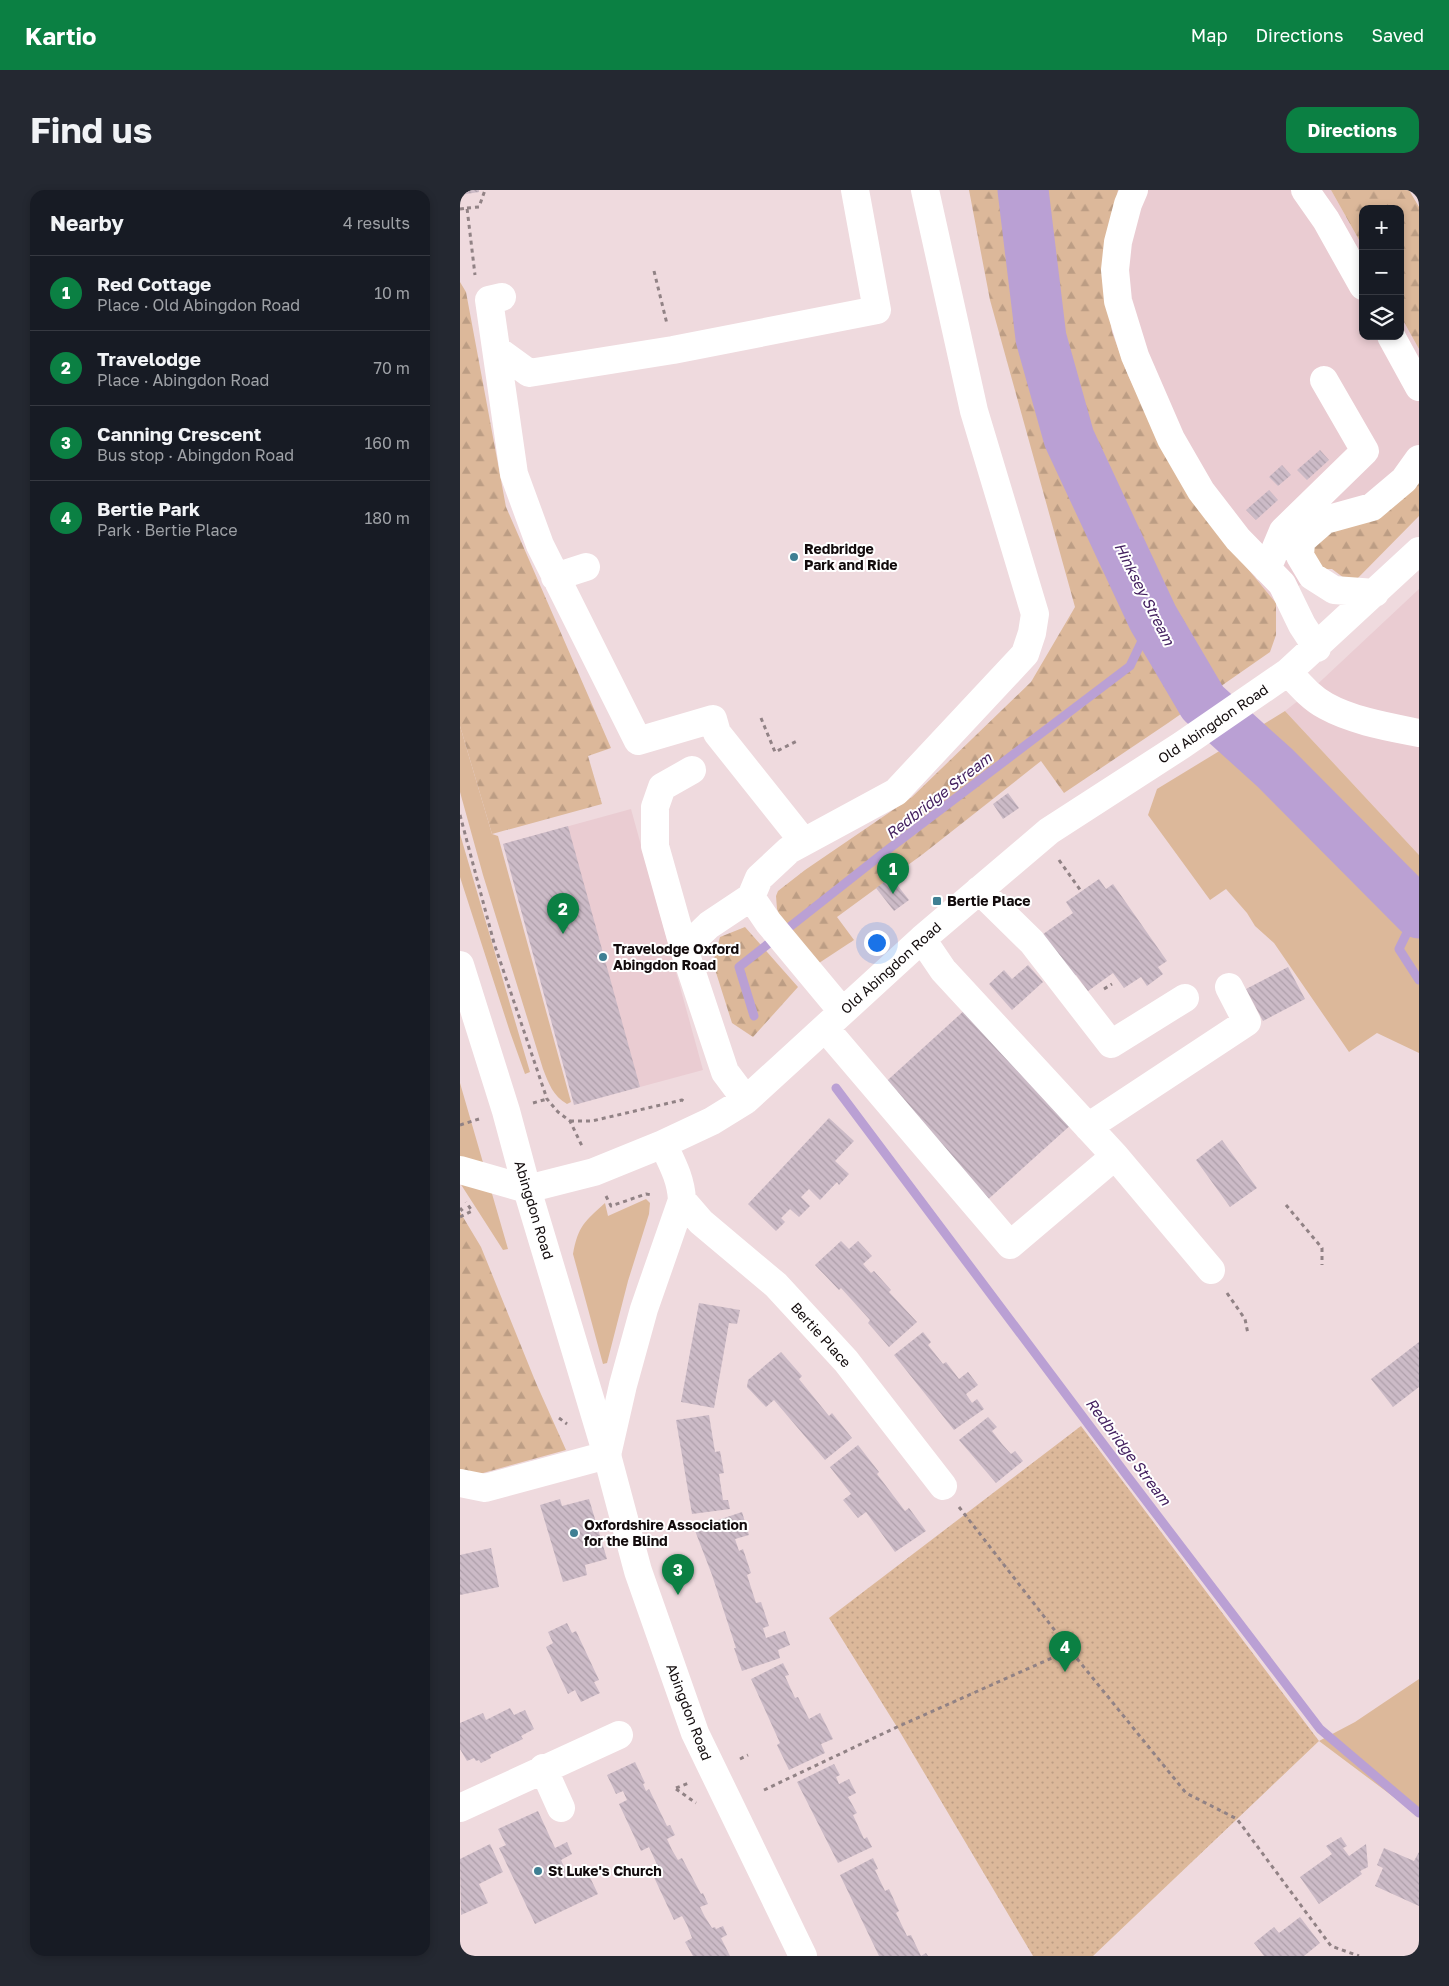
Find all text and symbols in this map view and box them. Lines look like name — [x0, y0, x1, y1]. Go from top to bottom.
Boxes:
text: Kartio — [25, 21, 97, 50]
text: Map — [1191, 24, 1227, 46]
text: Directions — [1255, 24, 1343, 46]
text: Saved — [1371, 24, 1424, 46]
button: Directions — [1286, 107, 1419, 153]
text: Find us — [30, 109, 152, 151]
map controls — [1359, 205, 1404, 340]
button: + — [1359, 205, 1404, 250]
text: Nearby — [50, 210, 124, 236]
text: 4 results — [343, 213, 410, 233]
button: − — [1359, 250, 1404, 295]
text: Red Cottage — [97, 272, 211, 295]
text: 1 — [62, 283, 70, 303]
text: 10 m — [374, 283, 410, 303]
text: Place · Old Abingdon Road — [97, 295, 300, 315]
button: layers — [1359, 295, 1404, 340]
text: Travelodge — [97, 347, 201, 370]
text: 2 — [61, 358, 71, 378]
text: 70 m — [373, 358, 410, 378]
text: Place · Abingdon Road — [97, 370, 269, 390]
text: Canning Crescent — [97, 422, 261, 445]
text: 3 — [61, 433, 71, 453]
text: 160 m — [364, 433, 410, 453]
text: Bus stop · Abingdon Road — [97, 445, 294, 465]
text: Bertie Park — [97, 497, 200, 520]
text: 4 — [61, 508, 71, 528]
text: 180 m — [364, 508, 410, 528]
text: Park · Bertie Place — [97, 520, 238, 540]
water label: Hinksey Stream — [1110, 539, 1179, 649]
place label: Redbridge Park and Ride — [804, 540, 898, 573]
marker: Redbridge Park and Ride — [788, 551, 800, 563]
street label: Old Abingdon Road — [1154, 680, 1271, 767]
water label: Redbridge Stream — [882, 748, 996, 843]
pin: 1 — [877, 853, 909, 894]
place label: Bertie Place — [947, 892, 1031, 909]
pin: 2 — [547, 893, 579, 934]
marker: Bertie Place — [931, 895, 943, 907]
street label: Old Abingdon Road — [837, 918, 944, 1017]
your location — [864, 930, 890, 956]
place label: Travelodge Oxford Abingdon Road — [613, 940, 739, 973]
marker: Travelodge Oxford Abingdon Road — [597, 951, 609, 963]
street label: Abingdon Road — [511, 1158, 558, 1261]
street label: Bertie Place — [788, 1299, 855, 1371]
water label: Redbridge Stream — [1082, 1394, 1175, 1510]
place label: Oxfordshire Association for the Blind — [584, 1516, 747, 1549]
marker: Oxfordshire Association for the Blind — [568, 1527, 580, 1539]
pin: 3 — [662, 1554, 694, 1595]
pin: 4 — [1049, 1631, 1081, 1672]
street label: Abingdon Road — [663, 1661, 716, 1763]
place label: St Luke's Church — [548, 1862, 662, 1879]
marker: St Luke's Church — [532, 1865, 544, 1877]

